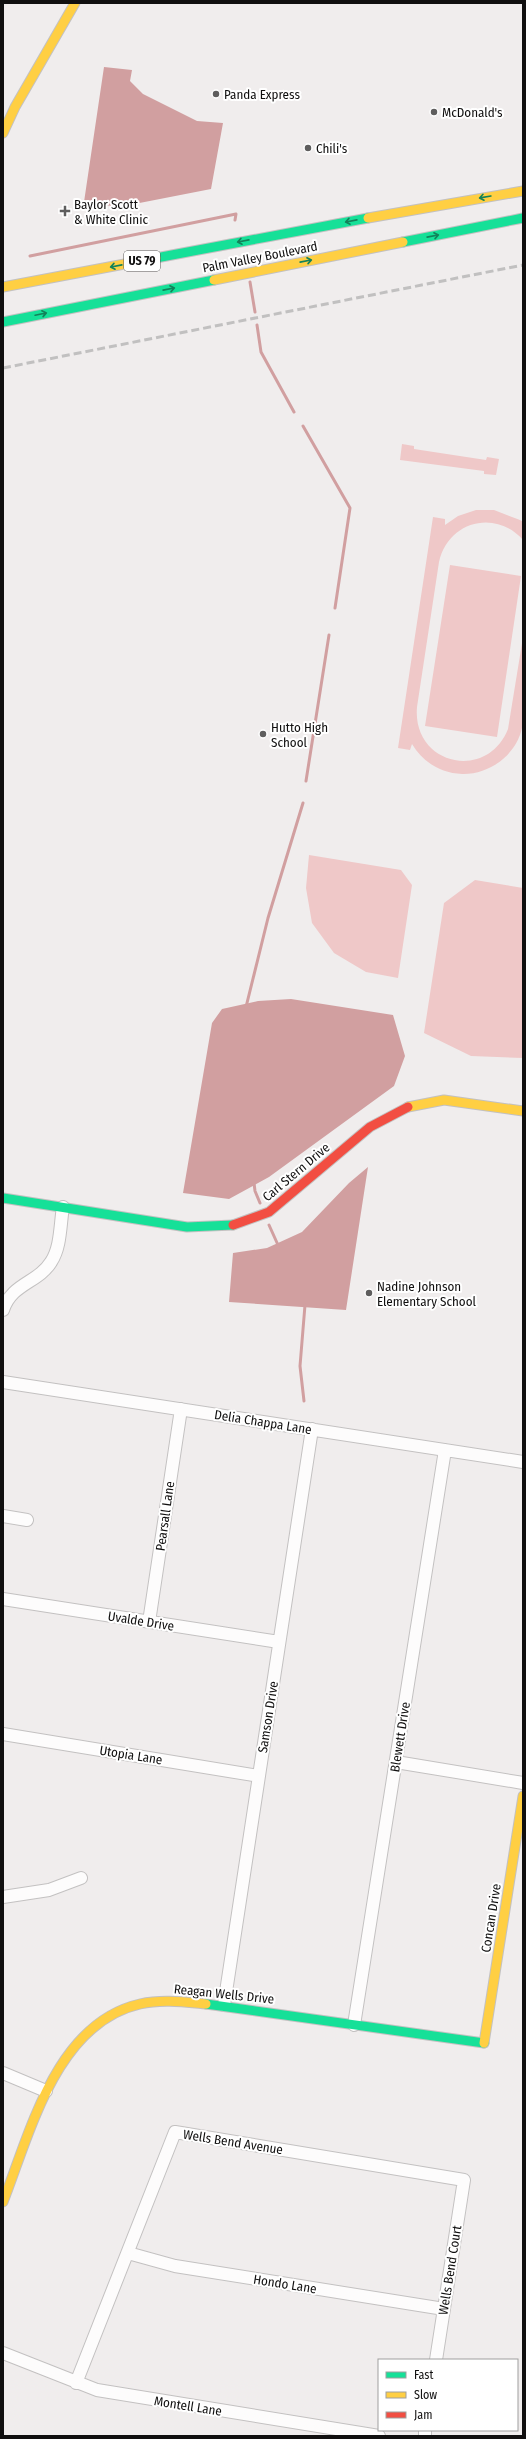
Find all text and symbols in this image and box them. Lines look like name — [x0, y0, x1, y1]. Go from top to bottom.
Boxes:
place label: Panda Express — [224, 87, 300, 102]
marker: Panda Express — [211, 89, 221, 99]
place label: McDonald's — [442, 105, 503, 120]
marker: McDonald's — [429, 107, 439, 117]
place label: Chili's — [316, 141, 348, 156]
marker: Chili's — [303, 143, 313, 153]
one-way arrow — [478, 194, 491, 202]
place label: Baylor Scott & White Clinic — [74, 197, 148, 227]
marker: Baylor Scott & White Clinic — [59, 205, 71, 217]
one-way arrow — [344, 218, 357, 226]
one-way arrow — [426, 232, 439, 240]
street label: Palm Valley Boulevard — [201, 238, 319, 276]
one-way arrow — [237, 238, 250, 246]
road number: US 79 — [124, 251, 160, 271]
one-way arrow — [299, 257, 312, 265]
one-way arrow — [110, 262, 123, 270]
one-way arrow — [162, 284, 175, 292]
one-way arrow — [34, 310, 47, 318]
place label: Hutto High School — [271, 720, 328, 750]
marker: Hutto High School — [258, 729, 268, 739]
street label: Carl Stern Drive — [259, 1140, 333, 1204]
place label: Nadine Johnson Elementary School — [377, 1279, 477, 1309]
marker: Nadine Johnson Elementary School — [364, 1288, 374, 1298]
street label: Delia Chappa Lane — [213, 1407, 313, 1437]
street label: Pearsall Lane — [153, 1480, 177, 1552]
street label: Uvalde Drive — [107, 1608, 175, 1634]
street label: Samson Drive — [255, 1680, 281, 1754]
street label: Blewett Drive — [387, 1701, 413, 1773]
street label: Utopia Lane — [98, 1743, 164, 1767]
street label: Concan Drive — [478, 1883, 504, 1953]
street label: Reagan Wells Drive — [173, 1981, 275, 2007]
street label: Wells Bend Avenue — [182, 2127, 284, 2157]
street label: Wells Bend Court — [435, 2223, 465, 2316]
street label: Hondo Lane — [252, 2272, 318, 2296]
legend — [378, 2359, 518, 2431]
text: Fast — [414, 2368, 433, 2382]
text: Slow — [414, 2388, 437, 2402]
street label: Montell Lane — [153, 2393, 223, 2419]
text: Jam — [414, 2408, 432, 2422]

